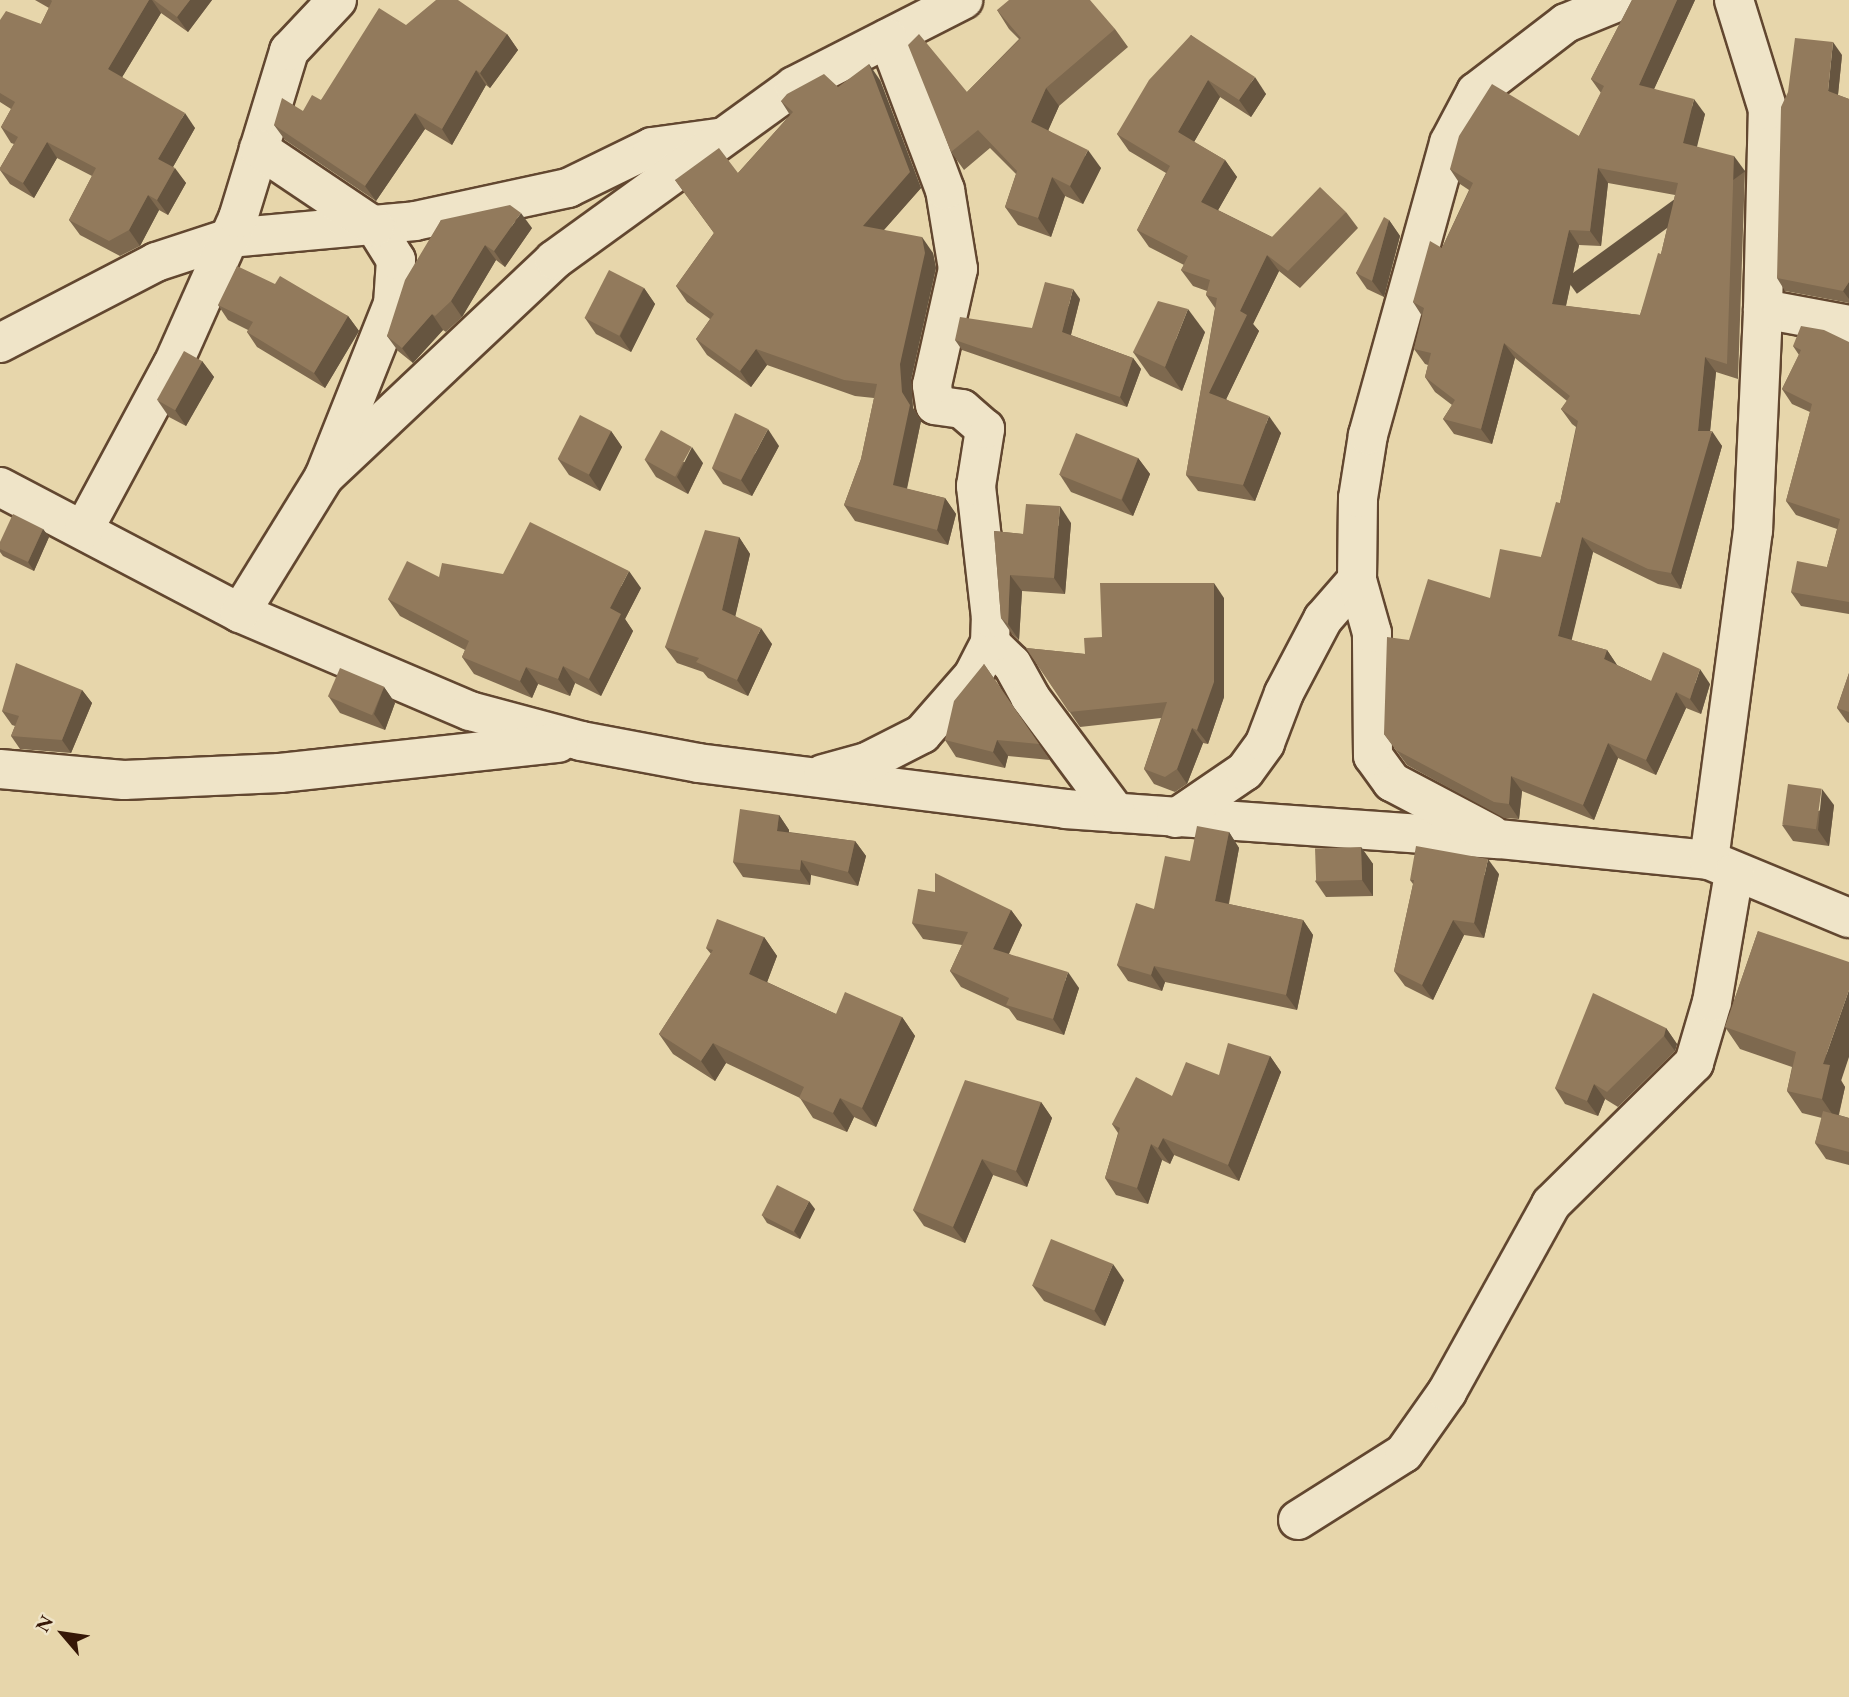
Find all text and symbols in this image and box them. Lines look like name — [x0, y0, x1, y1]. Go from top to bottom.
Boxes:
north arrow — [28, 1599, 98, 1669]
text: N — [30, 1611, 59, 1636]

